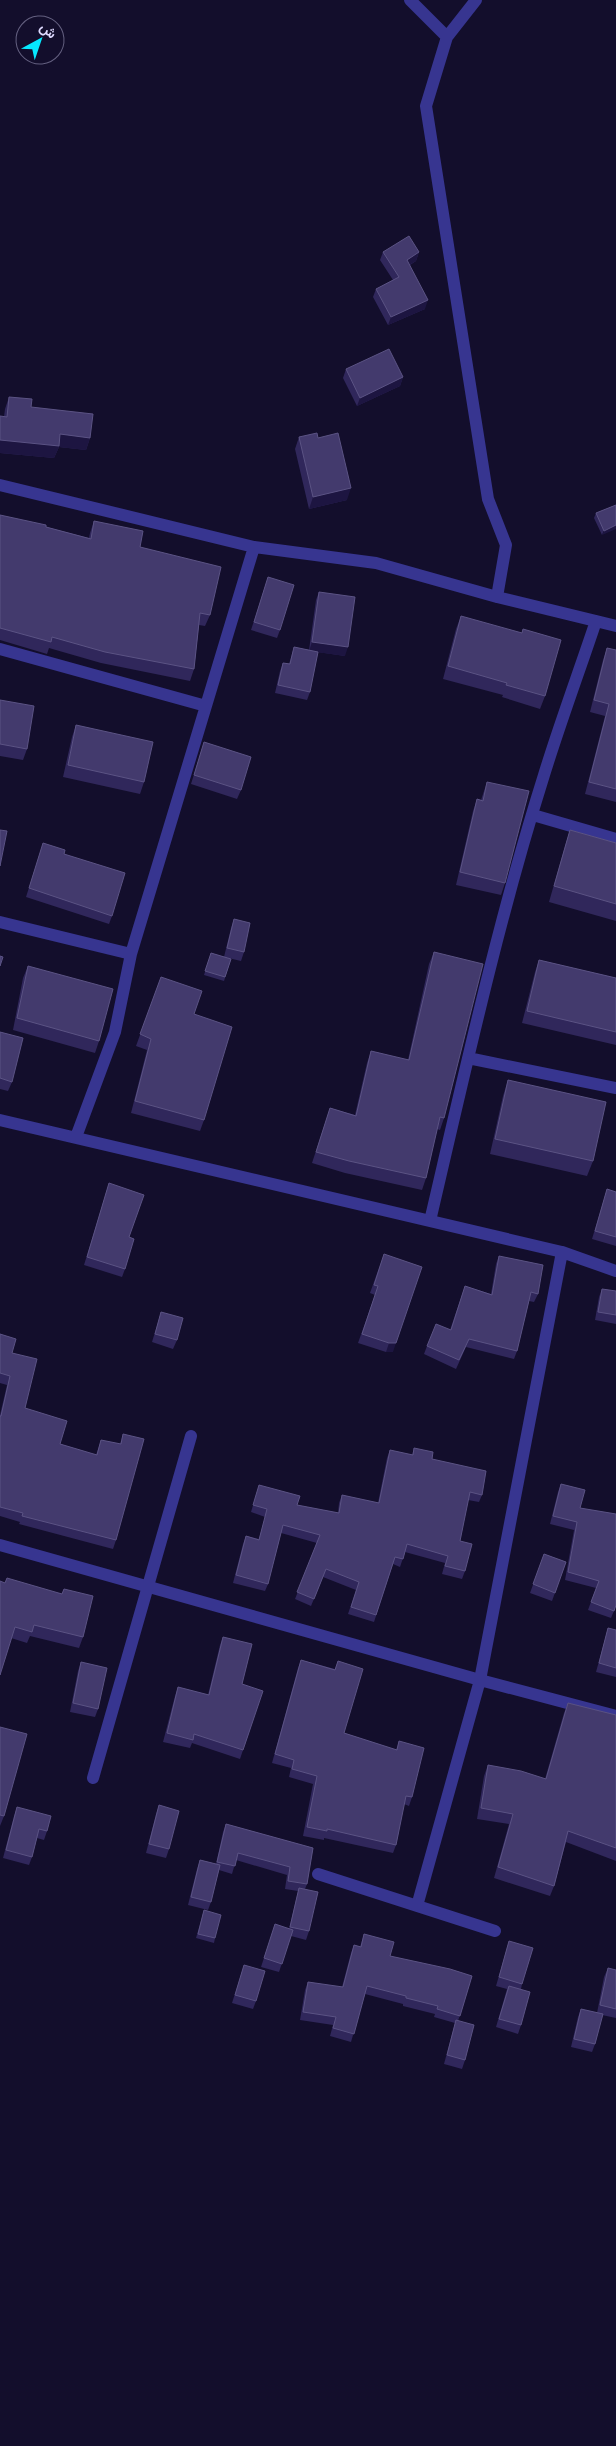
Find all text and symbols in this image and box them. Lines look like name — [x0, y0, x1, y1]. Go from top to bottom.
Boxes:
north arrow — [15, 15, 65, 65]
text: ش — [35, 17, 61, 43]

